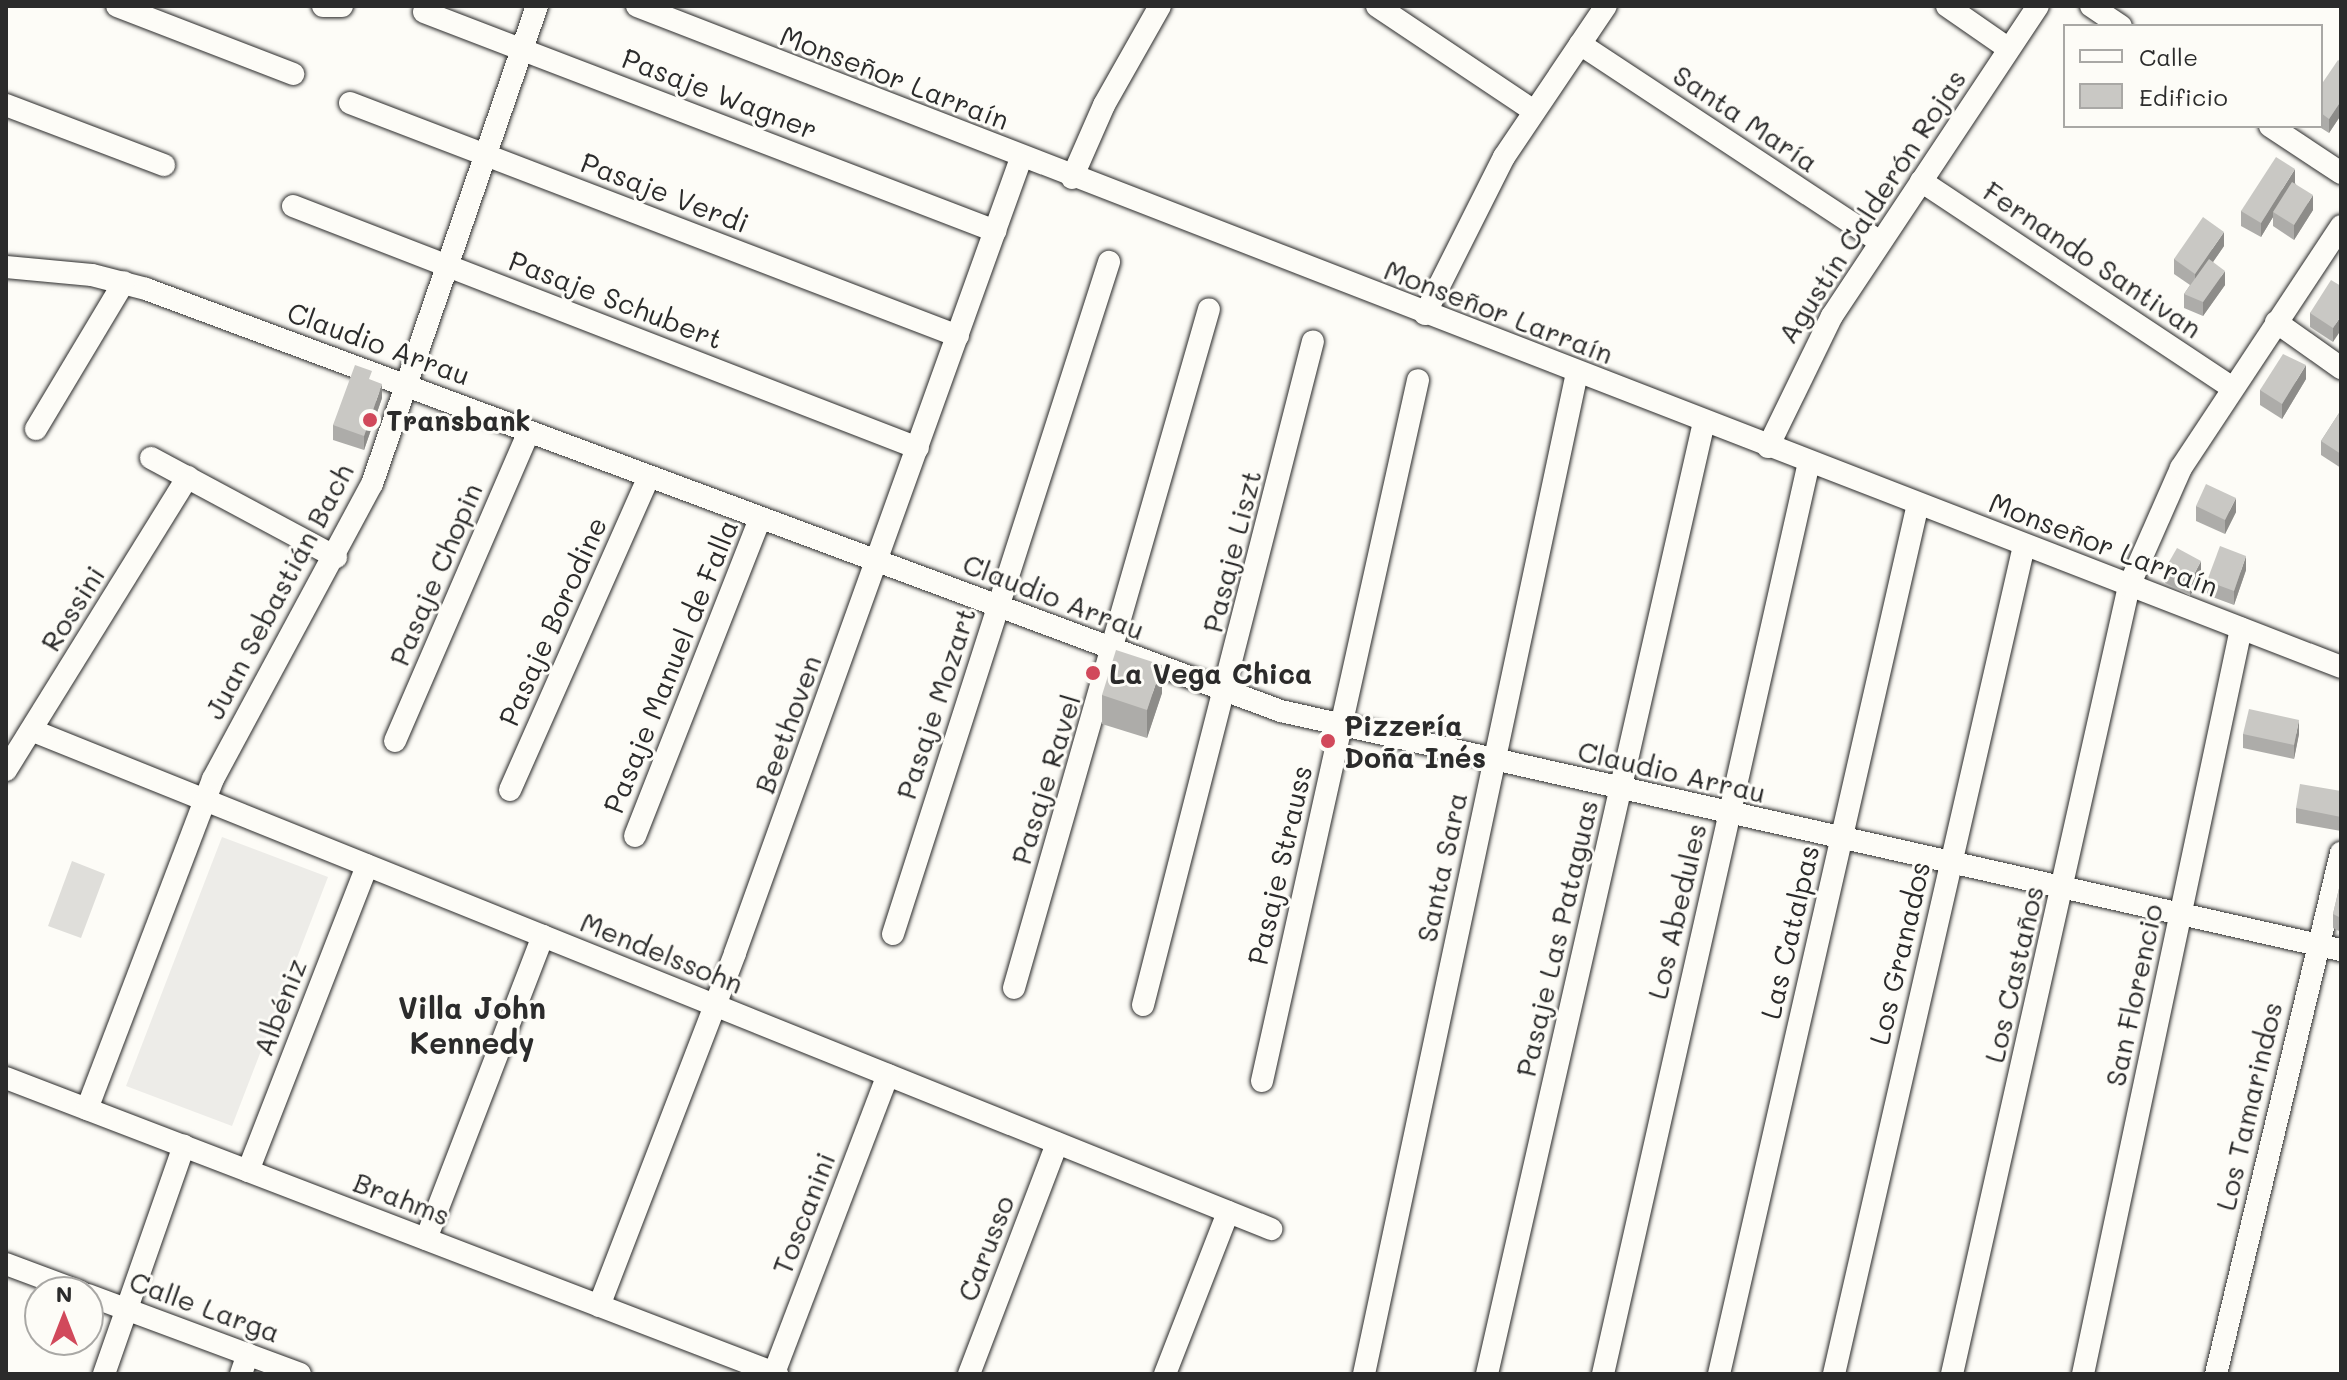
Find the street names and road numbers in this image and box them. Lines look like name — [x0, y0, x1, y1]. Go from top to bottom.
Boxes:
street label: Monseñor Larraín — [776, 18, 1014, 136]
street label: Pasaje Wagner — [618, 40, 822, 146]
street label: Santa María — [1667, 57, 1825, 179]
street label: Agustín Calderón Rojas — [1770, 63, 1972, 349]
street label: Pasaje Verdi — [576, 145, 754, 239]
street label: Fernando Santivan — [1977, 173, 2209, 345]
street label: Pasaje Schubert — [504, 243, 728, 355]
street label: Monseñor Larraín — [1380, 252, 1618, 370]
street label: Claudio Arrau — [283, 294, 475, 392]
street label: Juan Sebastián Bach — [196, 458, 360, 724]
street label: Pasaje Liszt — [1195, 466, 1267, 636]
street label: Pasaje Chopin — [381, 478, 489, 670]
street label: Monseñor Larraín — [1985, 485, 2223, 603]
street label: Pasaje Borodine — [491, 511, 613, 731]
street label: Pasaje Manuel de Falla — [596, 514, 744, 818]
street label: Claudio Arrau — [958, 546, 1150, 646]
street label: Rossini — [33, 559, 111, 657]
street label: Pasaje Mozart — [888, 603, 982, 803]
street label: Beethoven — [747, 650, 827, 798]
street label: Pasaje Ravel — [1003, 690, 1087, 868]
street label: Claudio Arrau — [1575, 733, 1769, 809]
street label: Pasaje Strauss — [1240, 762, 1318, 968]
street label: Santa Sara — [1409, 789, 1473, 945]
street label: Pasaje Las Pataguas — [1508, 796, 1604, 1080]
street label: Los Abedules — [1639, 820, 1713, 1002]
street label: Las Catalpas — [1753, 842, 1825, 1022]
street label: Los Granados — [1862, 858, 1936, 1048]
street label: Los Castaños — [1976, 882, 2050, 1066]
street label: San Florencio — [2097, 901, 2169, 1089]
street label: Mendelssohn — [576, 904, 748, 1000]
street label: Albéniz — [245, 954, 313, 1060]
street label: Los Tamarindos — [2208, 999, 2288, 1213]
street label: Toscanini — [764, 1147, 842, 1279]
street label: Brahms — [349, 1164, 455, 1232]
street label: Carusso — [949, 1190, 1021, 1306]
street label: Calle Larga — [125, 1263, 285, 1349]

